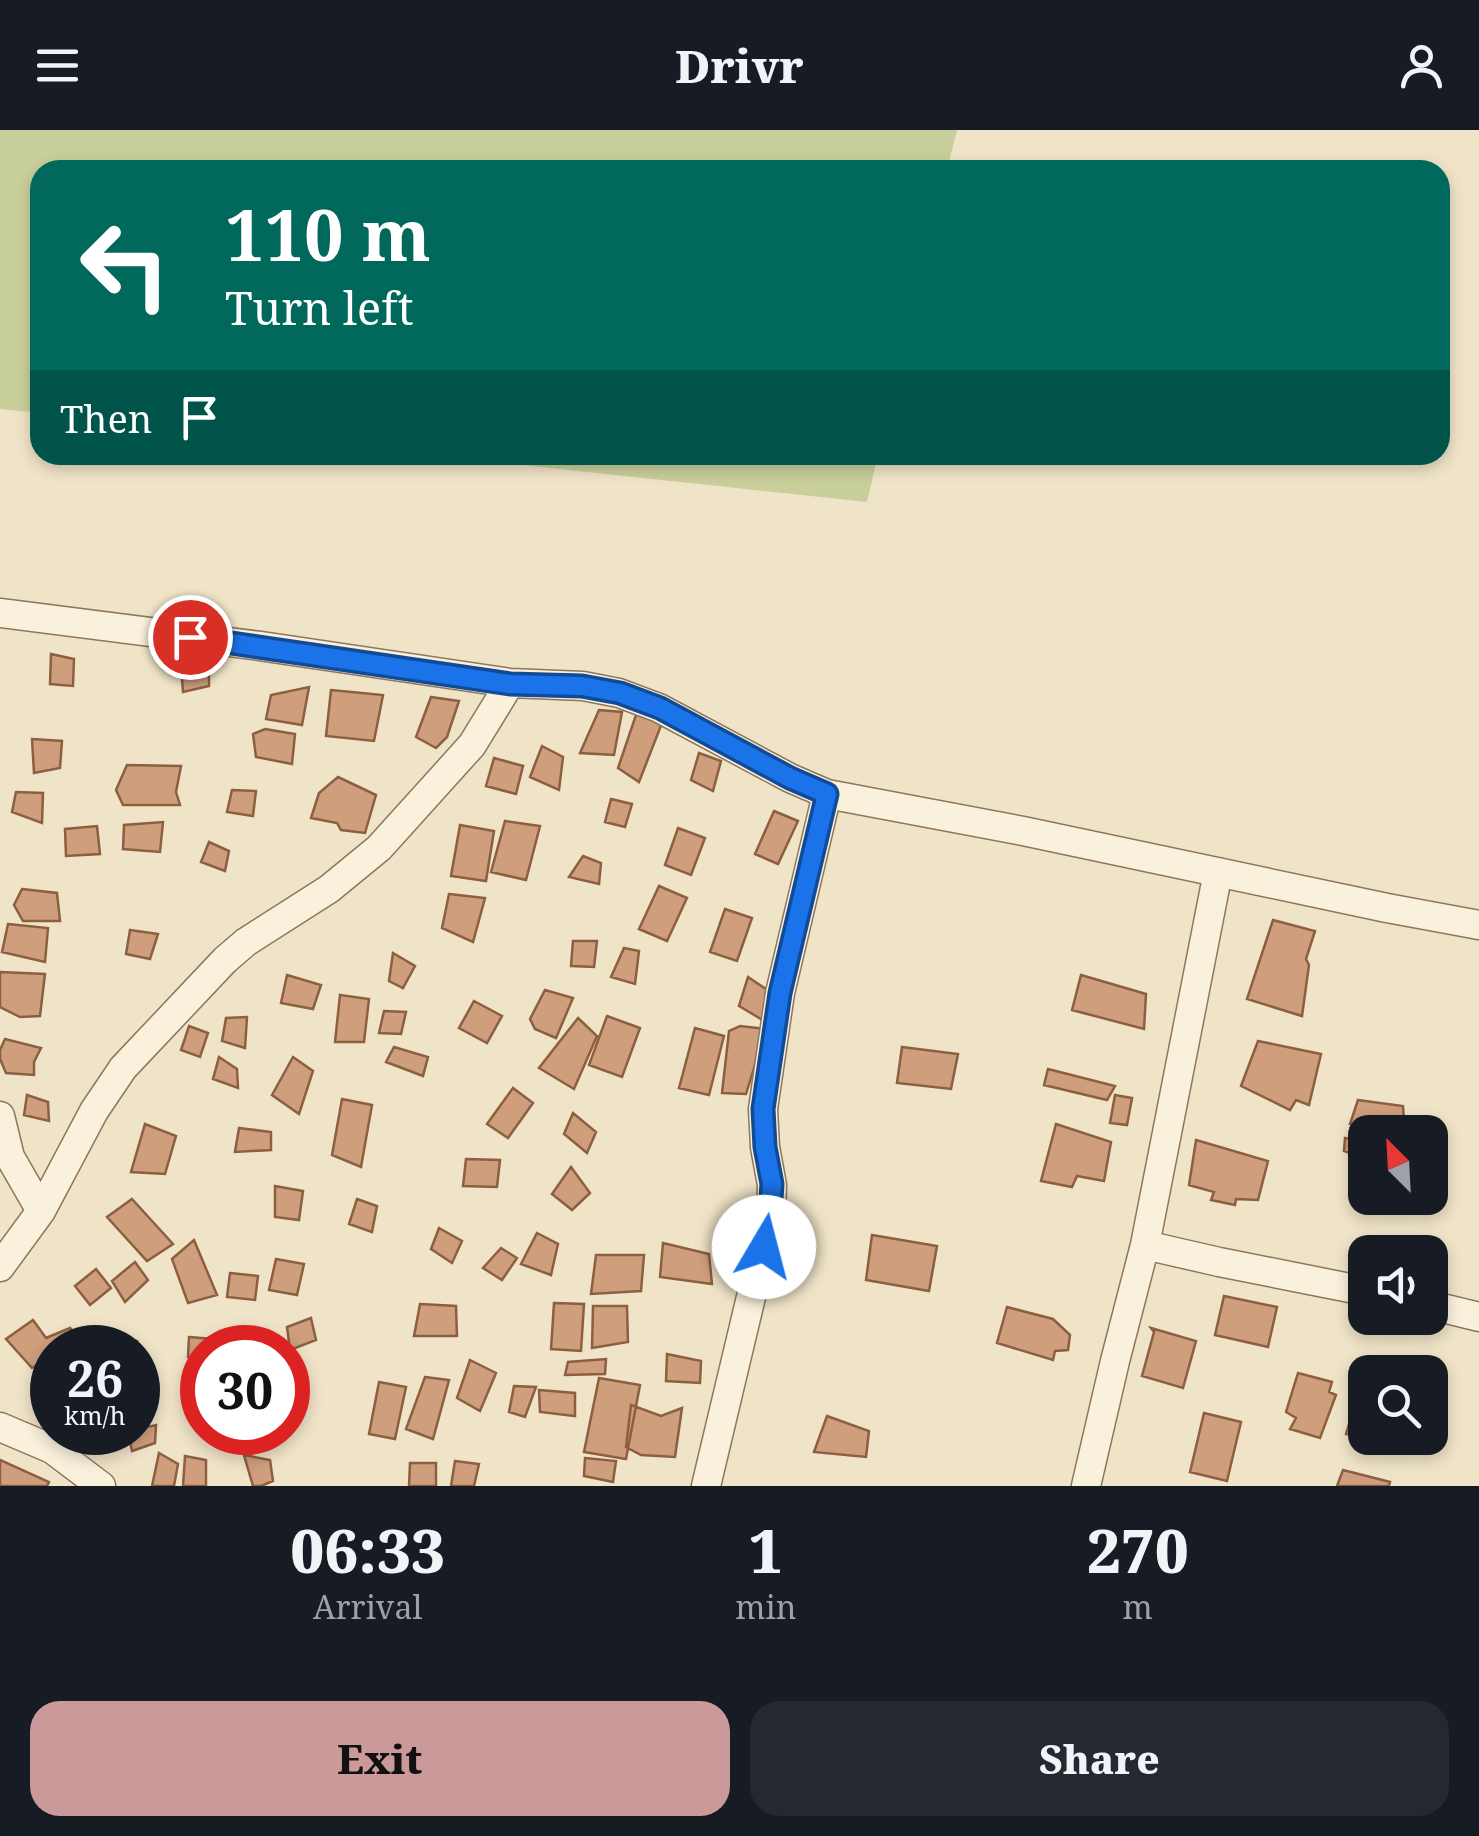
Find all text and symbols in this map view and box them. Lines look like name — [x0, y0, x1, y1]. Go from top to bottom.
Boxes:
text: Drivr — [675, 35, 804, 96]
icon: menu — [30, 38, 85, 93]
icon: person — [1394, 38, 1449, 93]
text: 110 m — [225, 186, 431, 282]
icon: left — [60, 200, 190, 330]
text: Turn left — [225, 277, 414, 338]
icon: arrive — [172, 390, 227, 445]
text: Then — [60, 392, 152, 444]
pin — [148, 595, 233, 680]
icon: arrive — [163, 610, 218, 665]
north arrow — [1348, 1115, 1448, 1215]
map controls — [1348, 1115, 1448, 1455]
position arrow — [712, 1195, 816, 1299]
button: sound — [1348, 1235, 1448, 1335]
speed limit sign: 30 — [180, 1325, 310, 1455]
text: 26 — [67, 1344, 123, 1412]
button: search — [1348, 1355, 1448, 1455]
text: km/h — [64, 1398, 126, 1432]
text: 06:33 — [290, 1509, 445, 1591]
text: 1 — [749, 1509, 783, 1591]
text: 270 — [1087, 1509, 1189, 1591]
text: Arrival — [313, 1585, 422, 1628]
text: min — [735, 1585, 796, 1628]
text: m — [1123, 1585, 1153, 1628]
button: Exit — [30, 1701, 730, 1816]
button: Share — [750, 1701, 1449, 1816]

